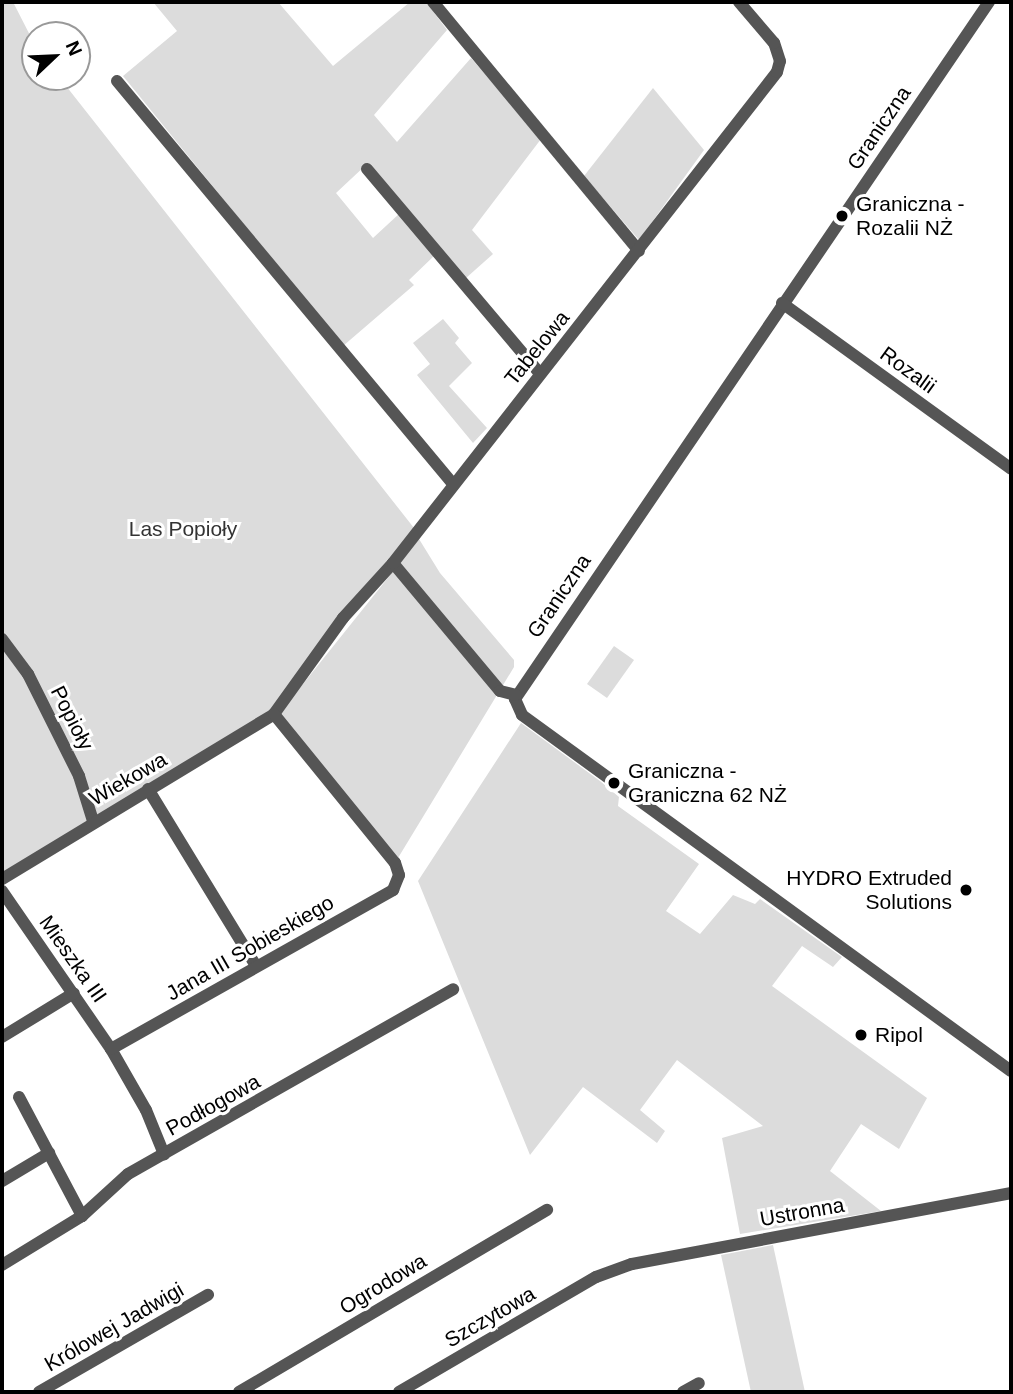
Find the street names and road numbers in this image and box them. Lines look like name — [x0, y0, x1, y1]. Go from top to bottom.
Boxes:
street label: Graniczna — [842, 81, 916, 175]
street label: Tabelowa — [499, 306, 575, 390]
street label: Rozalii — [875, 341, 941, 399]
street label: Graniczna — [522, 549, 596, 643]
street label: Popioły — [45, 682, 99, 754]
street label: Wiekowa — [85, 747, 171, 811]
street label: Jana III Sobieskiego — [162, 890, 338, 1006]
street label: Mieszka III — [34, 911, 112, 1007]
street label: Podłogowa — [161, 1069, 265, 1141]
street label: Ustronna — [758, 1192, 846, 1232]
street label: Ogrodowa — [335, 1248, 431, 1320]
street label: Królowej Jadwigi — [40, 1277, 188, 1377]
street label: Szczytowa — [440, 1281, 540, 1353]

